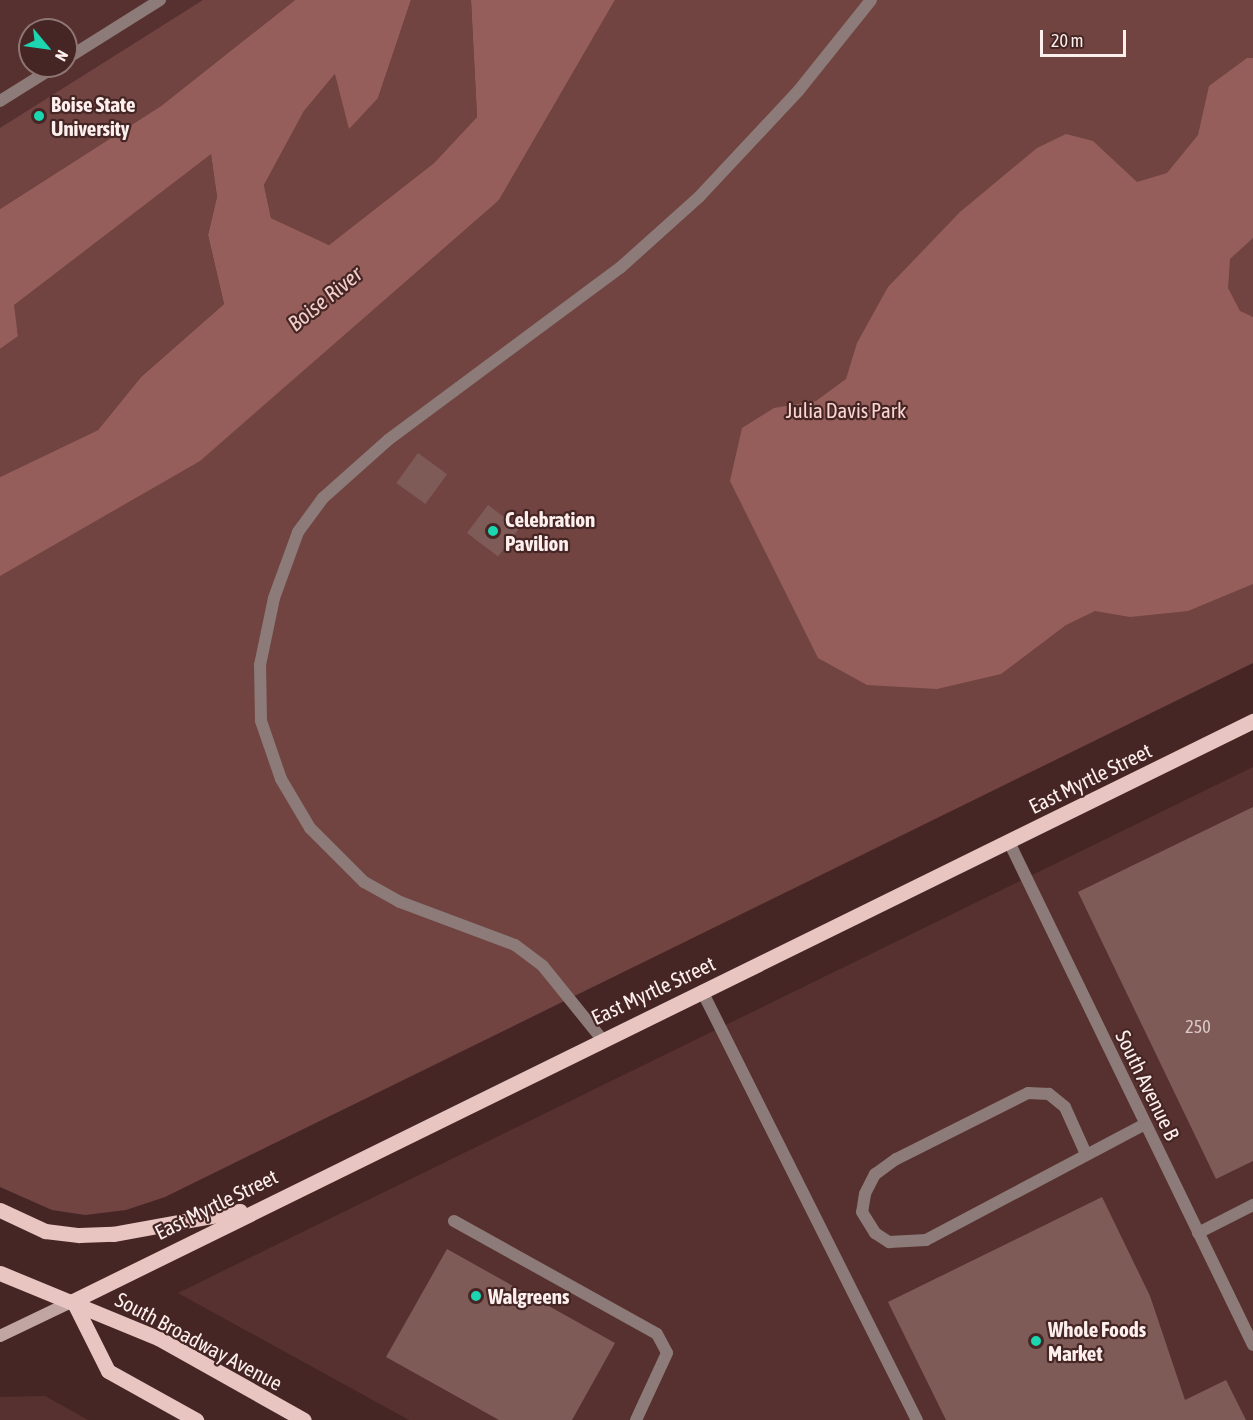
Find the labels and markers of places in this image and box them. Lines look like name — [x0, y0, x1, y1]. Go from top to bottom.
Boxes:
place label: Boise State University — [51, 91, 135, 141]
marker: Boise State University — [32, 109, 46, 123]
place label: Celebration Pavilion — [505, 506, 595, 556]
marker: Celebration Pavilion — [486, 524, 500, 538]
place label: Walgreens — [488, 1283, 569, 1309]
marker: Walgreens — [469, 1289, 483, 1303]
place label: Whole Foods Market — [1048, 1316, 1146, 1366]
marker: Whole Foods Market — [1029, 1334, 1043, 1348]

